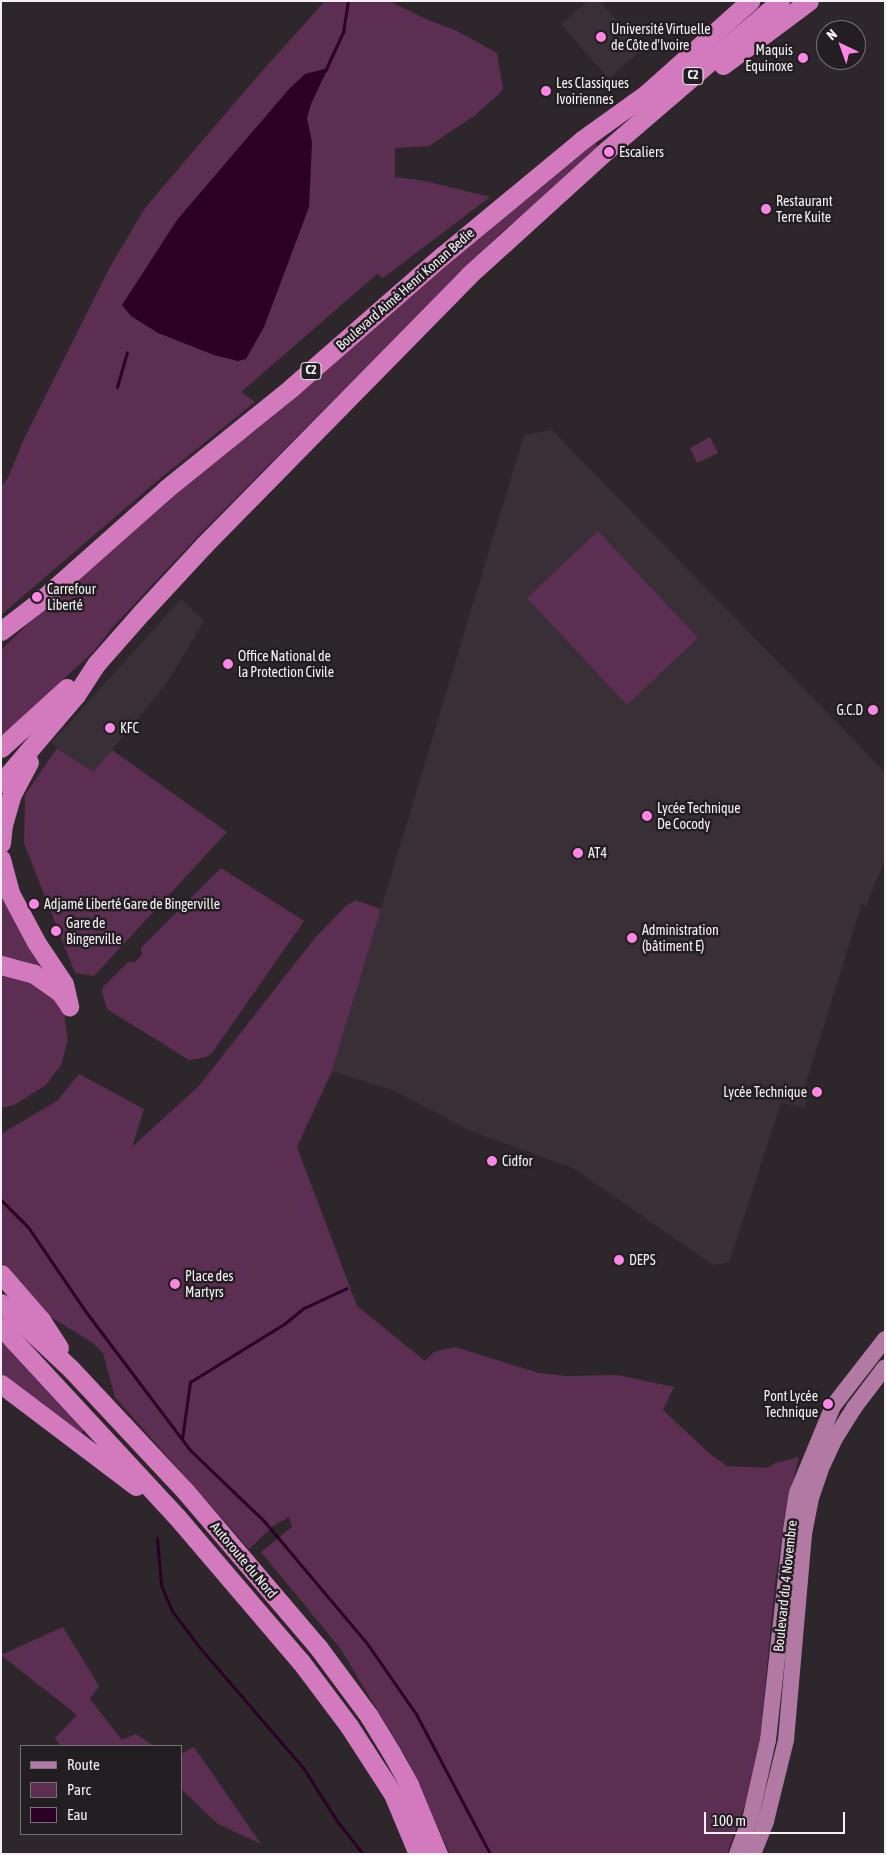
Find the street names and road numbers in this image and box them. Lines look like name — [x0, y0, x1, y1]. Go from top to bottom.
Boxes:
road number: C2 — [682, 66, 704, 85]
street label: Boulevard Aimé Henri Konan Bedie — [332, 224, 478, 354]
road number: C2 — [300, 362, 322, 381]
street label: Autoroute du Nord — [207, 1518, 281, 1602]
street label: Boulevard du 4 Novembre — [770, 1519, 800, 1653]

